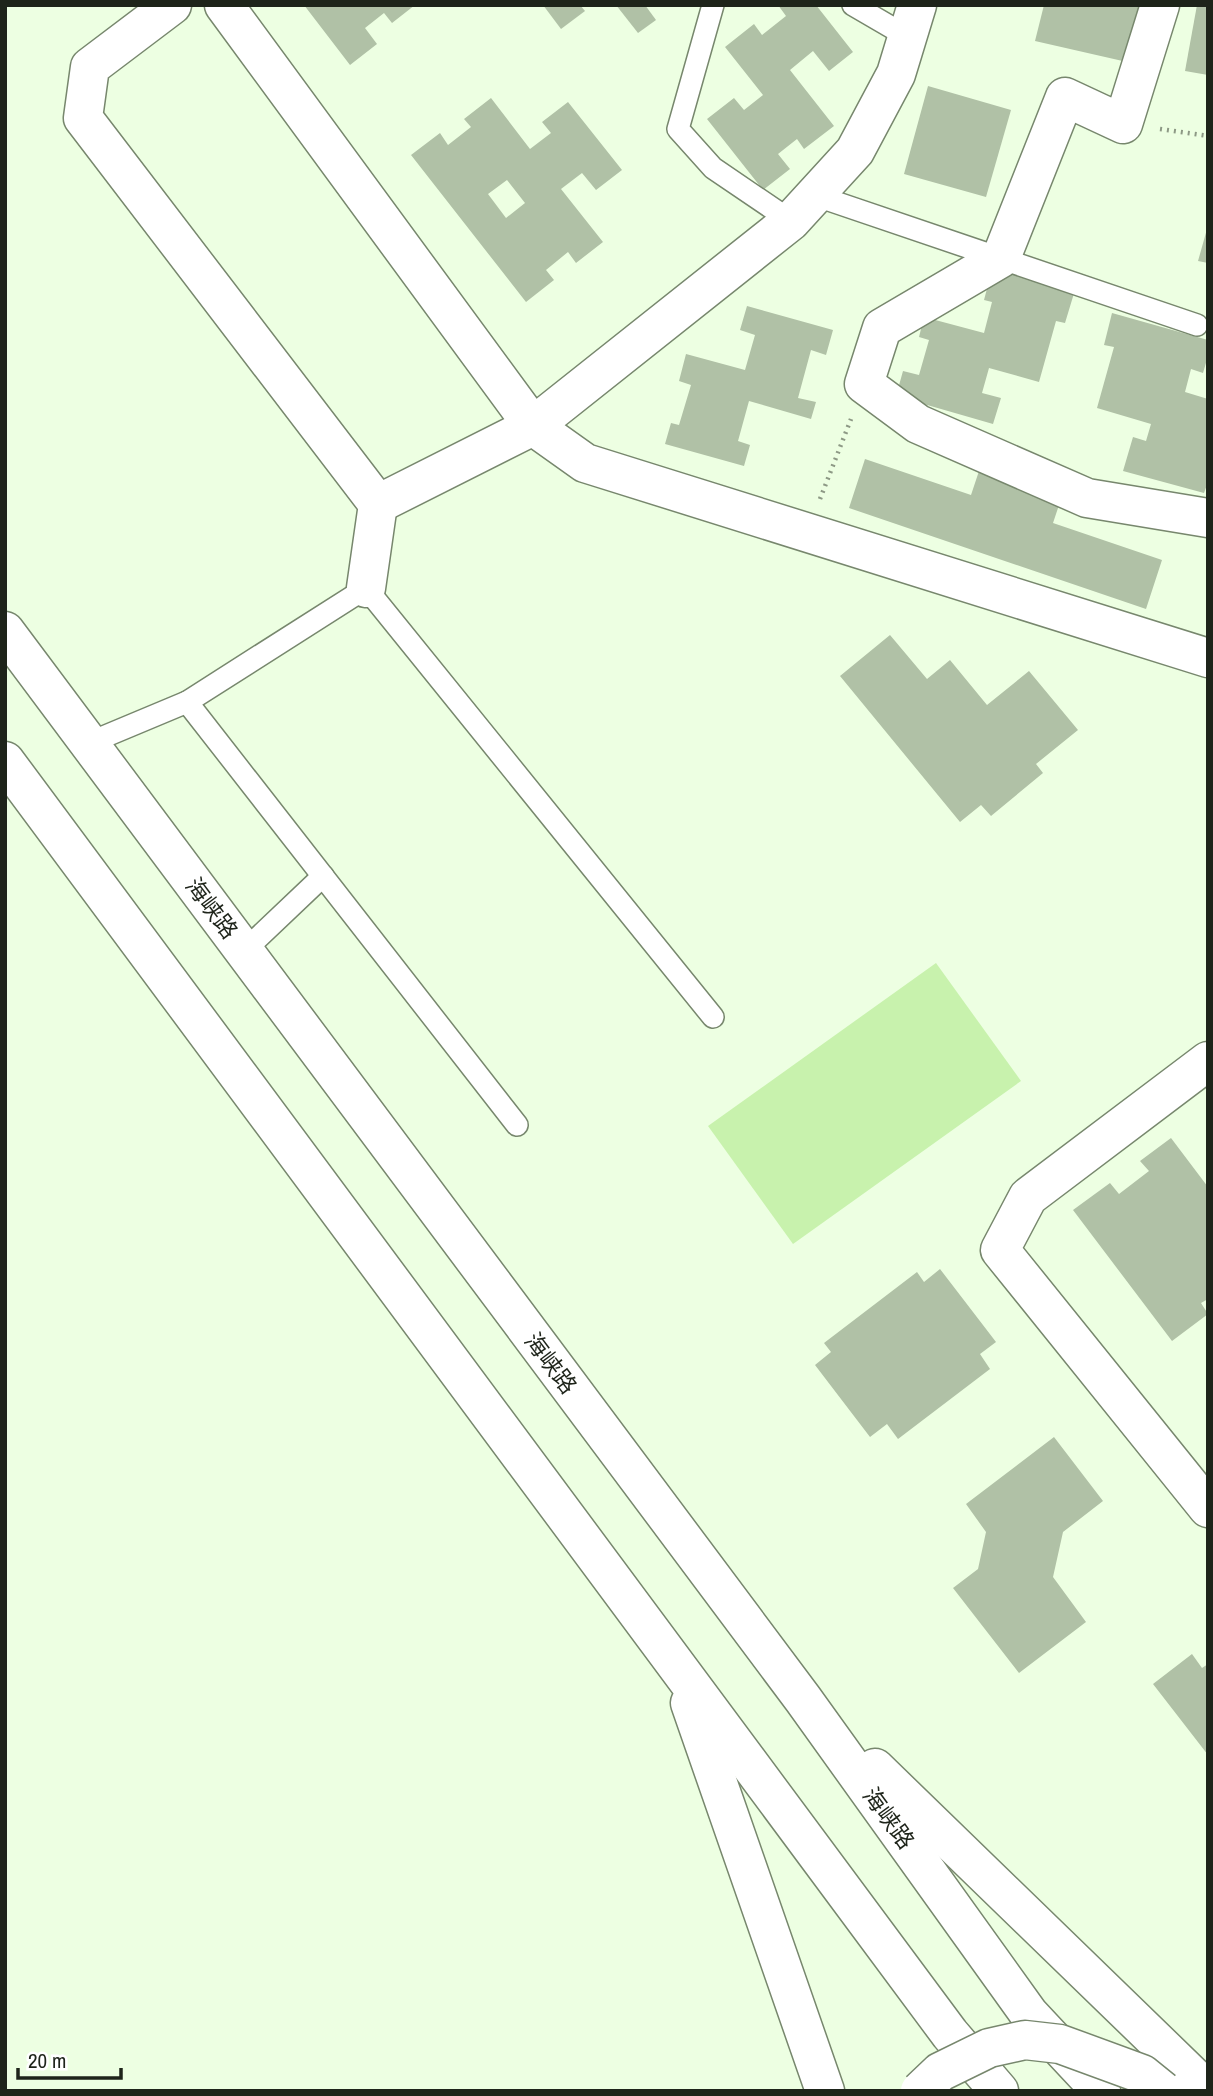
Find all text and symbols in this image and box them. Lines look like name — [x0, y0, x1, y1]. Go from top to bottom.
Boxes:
street label: 海峡路 — [179, 871, 245, 945]
street label: 海峡路 — [518, 1326, 584, 1400]
street label: 海峡路 — [856, 1781, 922, 1855]
scale bar — [18, 2036, 121, 2080]
text: 20 m — [28, 2046, 66, 2075]

